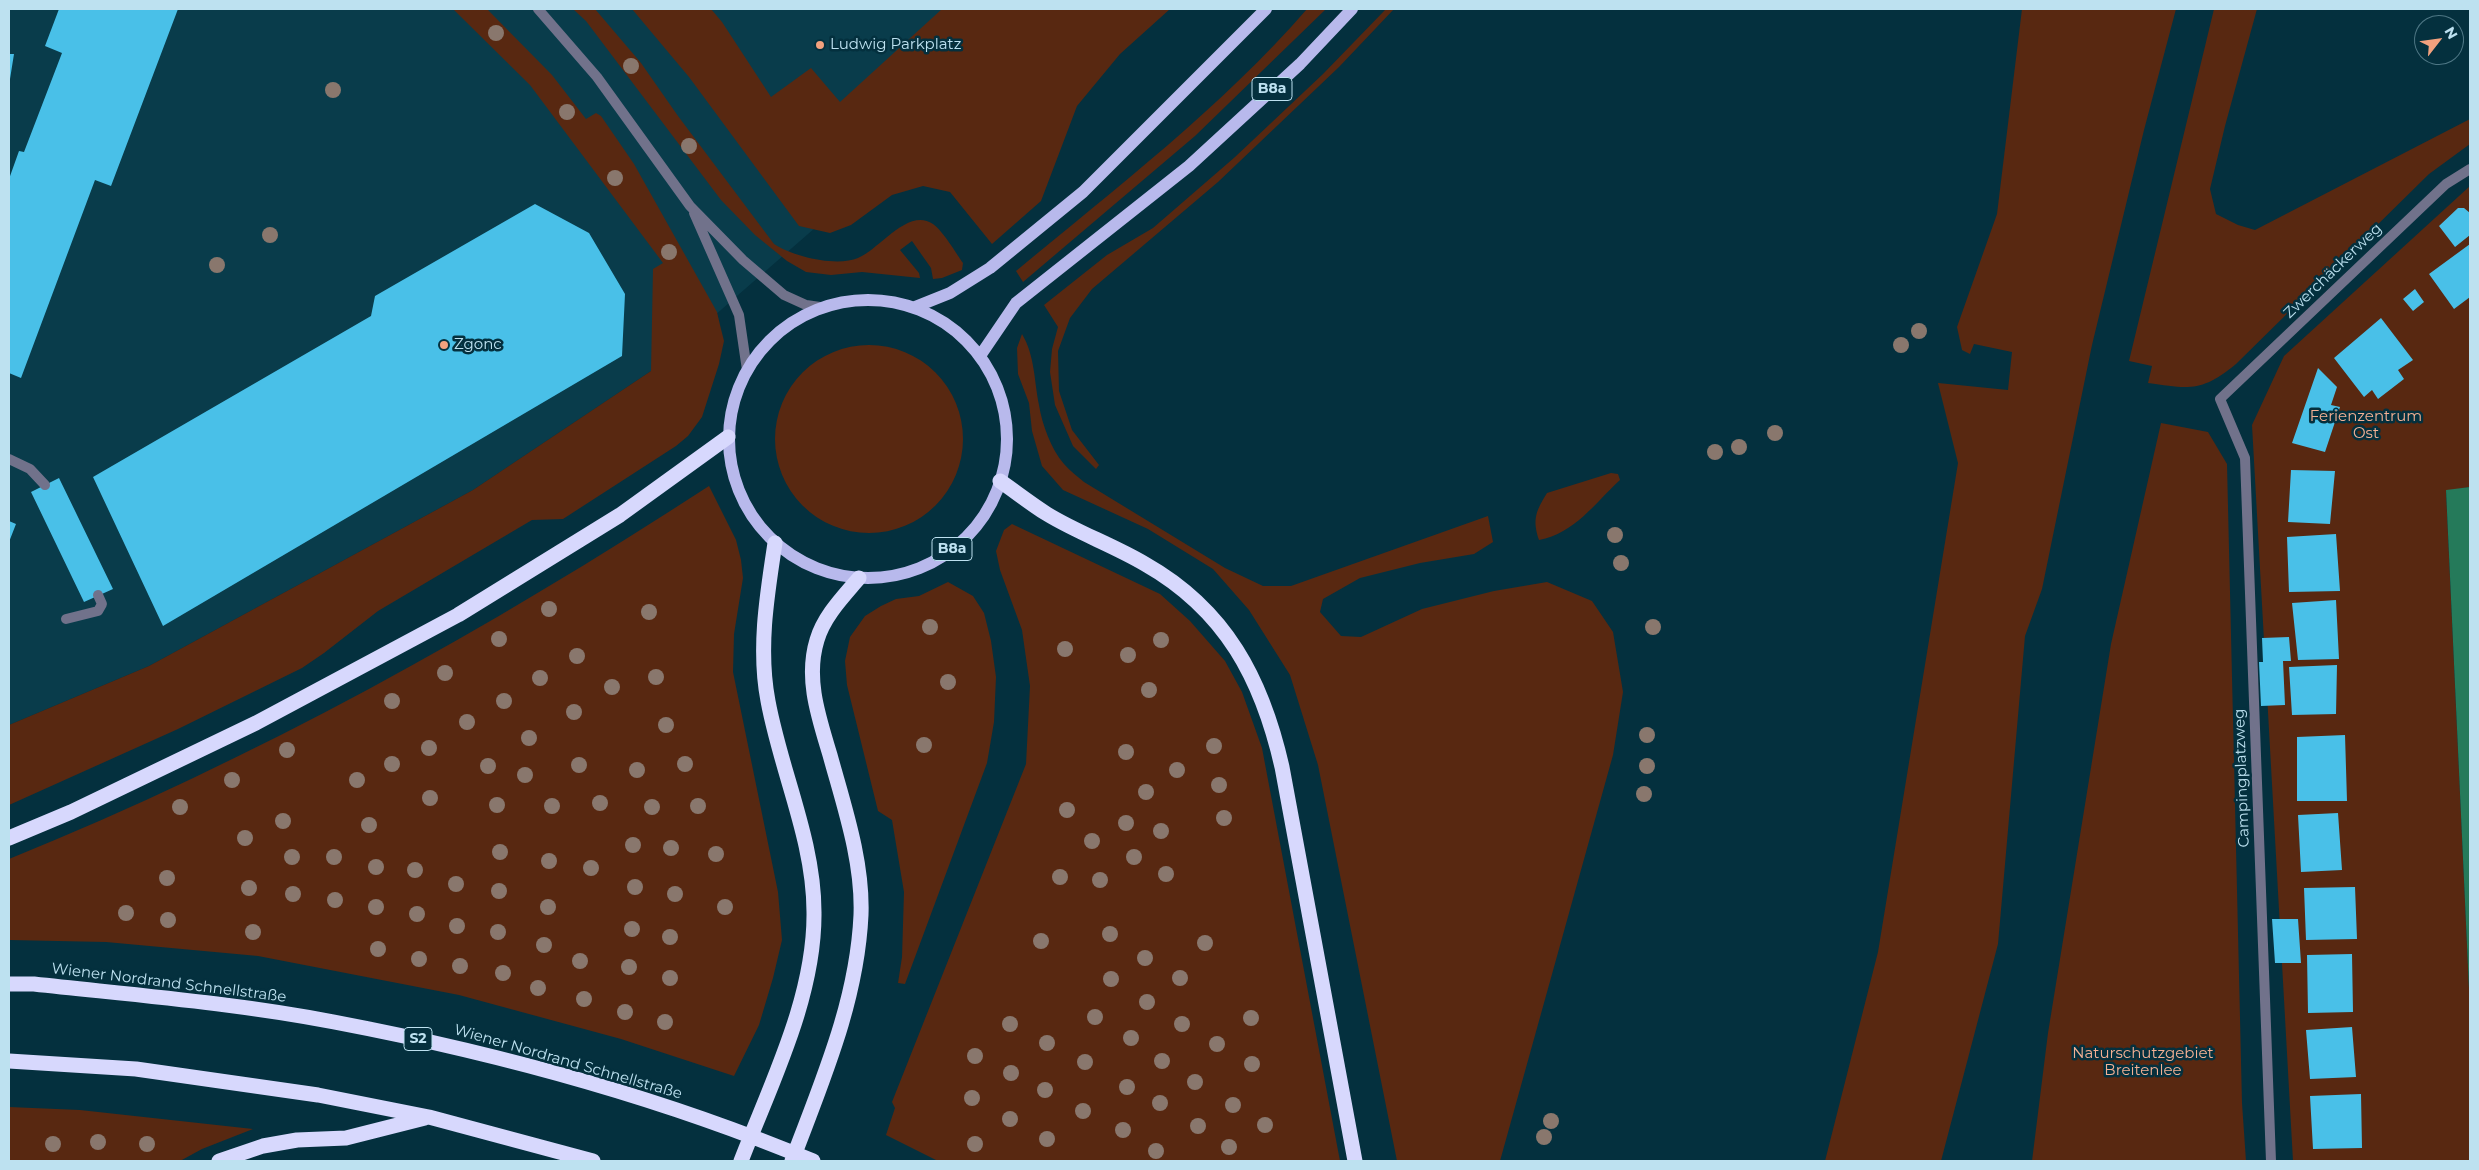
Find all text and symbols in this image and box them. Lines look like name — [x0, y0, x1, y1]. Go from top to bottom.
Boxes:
north arrow — [2414, 15, 2464, 65]
text: N — [2441, 24, 2462, 42]
place label: Ludwig Parkplatz — [830, 36, 961, 54]
marker: Ludwig Parkplatz — [814, 39, 826, 51]
road number: B8a — [1252, 78, 1292, 100]
street label: Zwerchäckerweg — [2280, 220, 2386, 322]
place label: Zgonc — [454, 336, 502, 354]
marker: Zgonc — [438, 339, 450, 351]
park label: Ferienzentrum Ost — [2310, 408, 2422, 443]
road number: B8a — [932, 538, 972, 560]
street label: Campingplatzweg — [2231, 708, 2253, 848]
street label: Wiener Nordrand Schnellstraße — [51, 960, 287, 1006]
street label: Wiener Nordrand Schnellstraße — [452, 1021, 684, 1103]
road number: S2 — [404, 1028, 432, 1050]
park label: Naturschutzgebiet Breitenlee — [2072, 1045, 2214, 1080]

